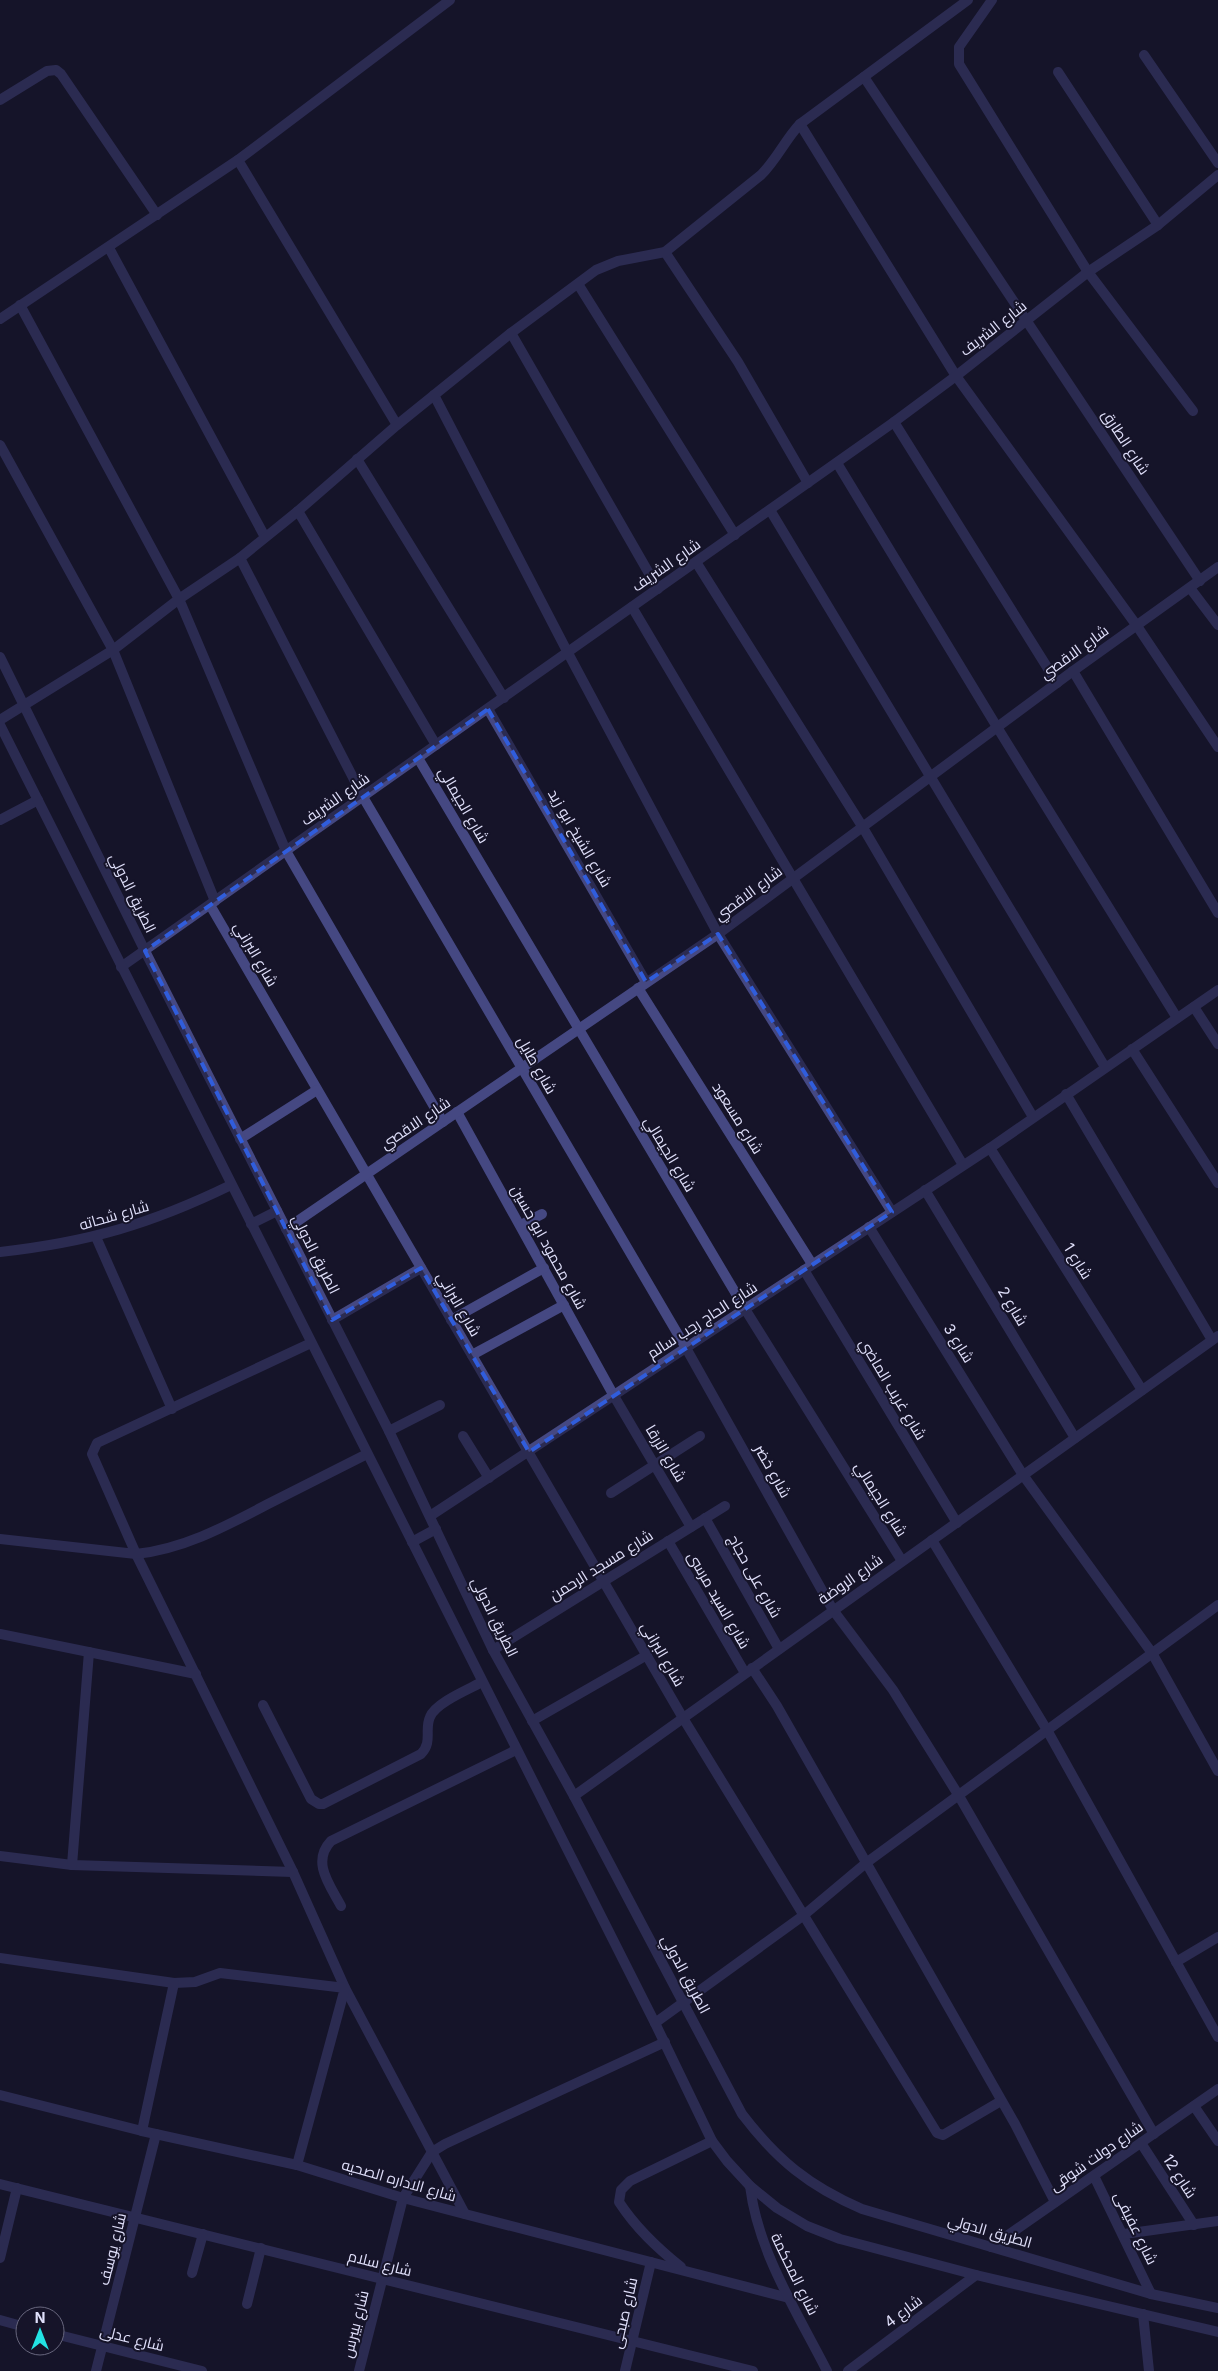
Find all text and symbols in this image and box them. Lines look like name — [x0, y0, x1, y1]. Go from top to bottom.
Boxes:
street label: شارع الشريف — [956, 296, 1031, 362]
street label: شارع الطارق — [1096, 406, 1154, 479]
street label: شارع الشريف — [628, 534, 705, 597]
street label: شارع الاقصي — [1036, 621, 1114, 686]
street label: شارع الجيمالي — [432, 764, 493, 848]
street label: شارع الشريف — [297, 768, 374, 831]
street label: شارع الشيخ ابو زيد — [542, 785, 616, 892]
street label: الطريق الدولي — [103, 850, 160, 937]
street label: شارع الاقصي — [710, 861, 788, 927]
street label: شارع البراني — [227, 918, 282, 991]
street label: شارع طايل — [511, 1033, 561, 1098]
street label: شارع مسعود — [707, 1079, 768, 1159]
street label: شارع الاقصي — [376, 1093, 455, 1156]
street label: شارع الجيمالي — [637, 1113, 700, 1197]
street label: شارع محمود ابو حسين — [505, 1181, 591, 1313]
street label: شارع شحاته — [77, 1196, 152, 1236]
street label: الطريق الدولي — [285, 1211, 344, 1298]
street label: شارع 1 — [1058, 1239, 1096, 1284]
street label: شارع البراني — [430, 1268, 485, 1341]
street label: شارع الحاج رجب سالم — [643, 1277, 762, 1364]
street label: شارع 2 — [992, 1283, 1032, 1330]
street label: شارع 3 — [938, 1320, 978, 1367]
street label: شارع غريب الماضي — [853, 1335, 931, 1445]
street label: شارع الزرقا — [640, 1421, 690, 1486]
street label: شارع خضر — [748, 1440, 795, 1502]
street label: شارع الجيمالي — [848, 1458, 912, 1542]
street label: شارع مسجد الرحمن — [546, 1525, 657, 1606]
street label: شارع على حجاج — [722, 1531, 786, 1622]
street label: شارع السيد مرسى — [682, 1548, 755, 1653]
street label: شارع الروضة — [814, 1550, 887, 1610]
street label: الطريق الدولي — [465, 1574, 522, 1661]
street label: شارع البراني — [634, 1618, 689, 1691]
street label: الطريق الدولي — [655, 1931, 715, 2018]
street label: شارع دولت شوقى — [1046, 2117, 1148, 2197]
street label: شارع 12 — [1157, 2150, 1201, 2203]
street label: شارع الاداره الصحيه — [339, 2155, 458, 2207]
street label: شارع عفيفى — [1108, 2188, 1162, 2269]
street label: الطريق الدولي — [945, 2210, 1034, 2255]
street label: شارع يوسف — [94, 2211, 132, 2288]
street label: شارع المحكمة — [765, 2230, 823, 2319]
street label: شارع سلام — [346, 2246, 414, 2282]
street label: شارع صبحى — [607, 2276, 643, 2351]
street label: شارع بيبرس — [337, 2288, 374, 2360]
street label: شارع 4 — [880, 2290, 927, 2333]
north arrow — [15, 2306, 65, 2356]
text: N — [35, 2309, 45, 2326]
street label: شارع عدلى — [97, 2321, 166, 2357]

